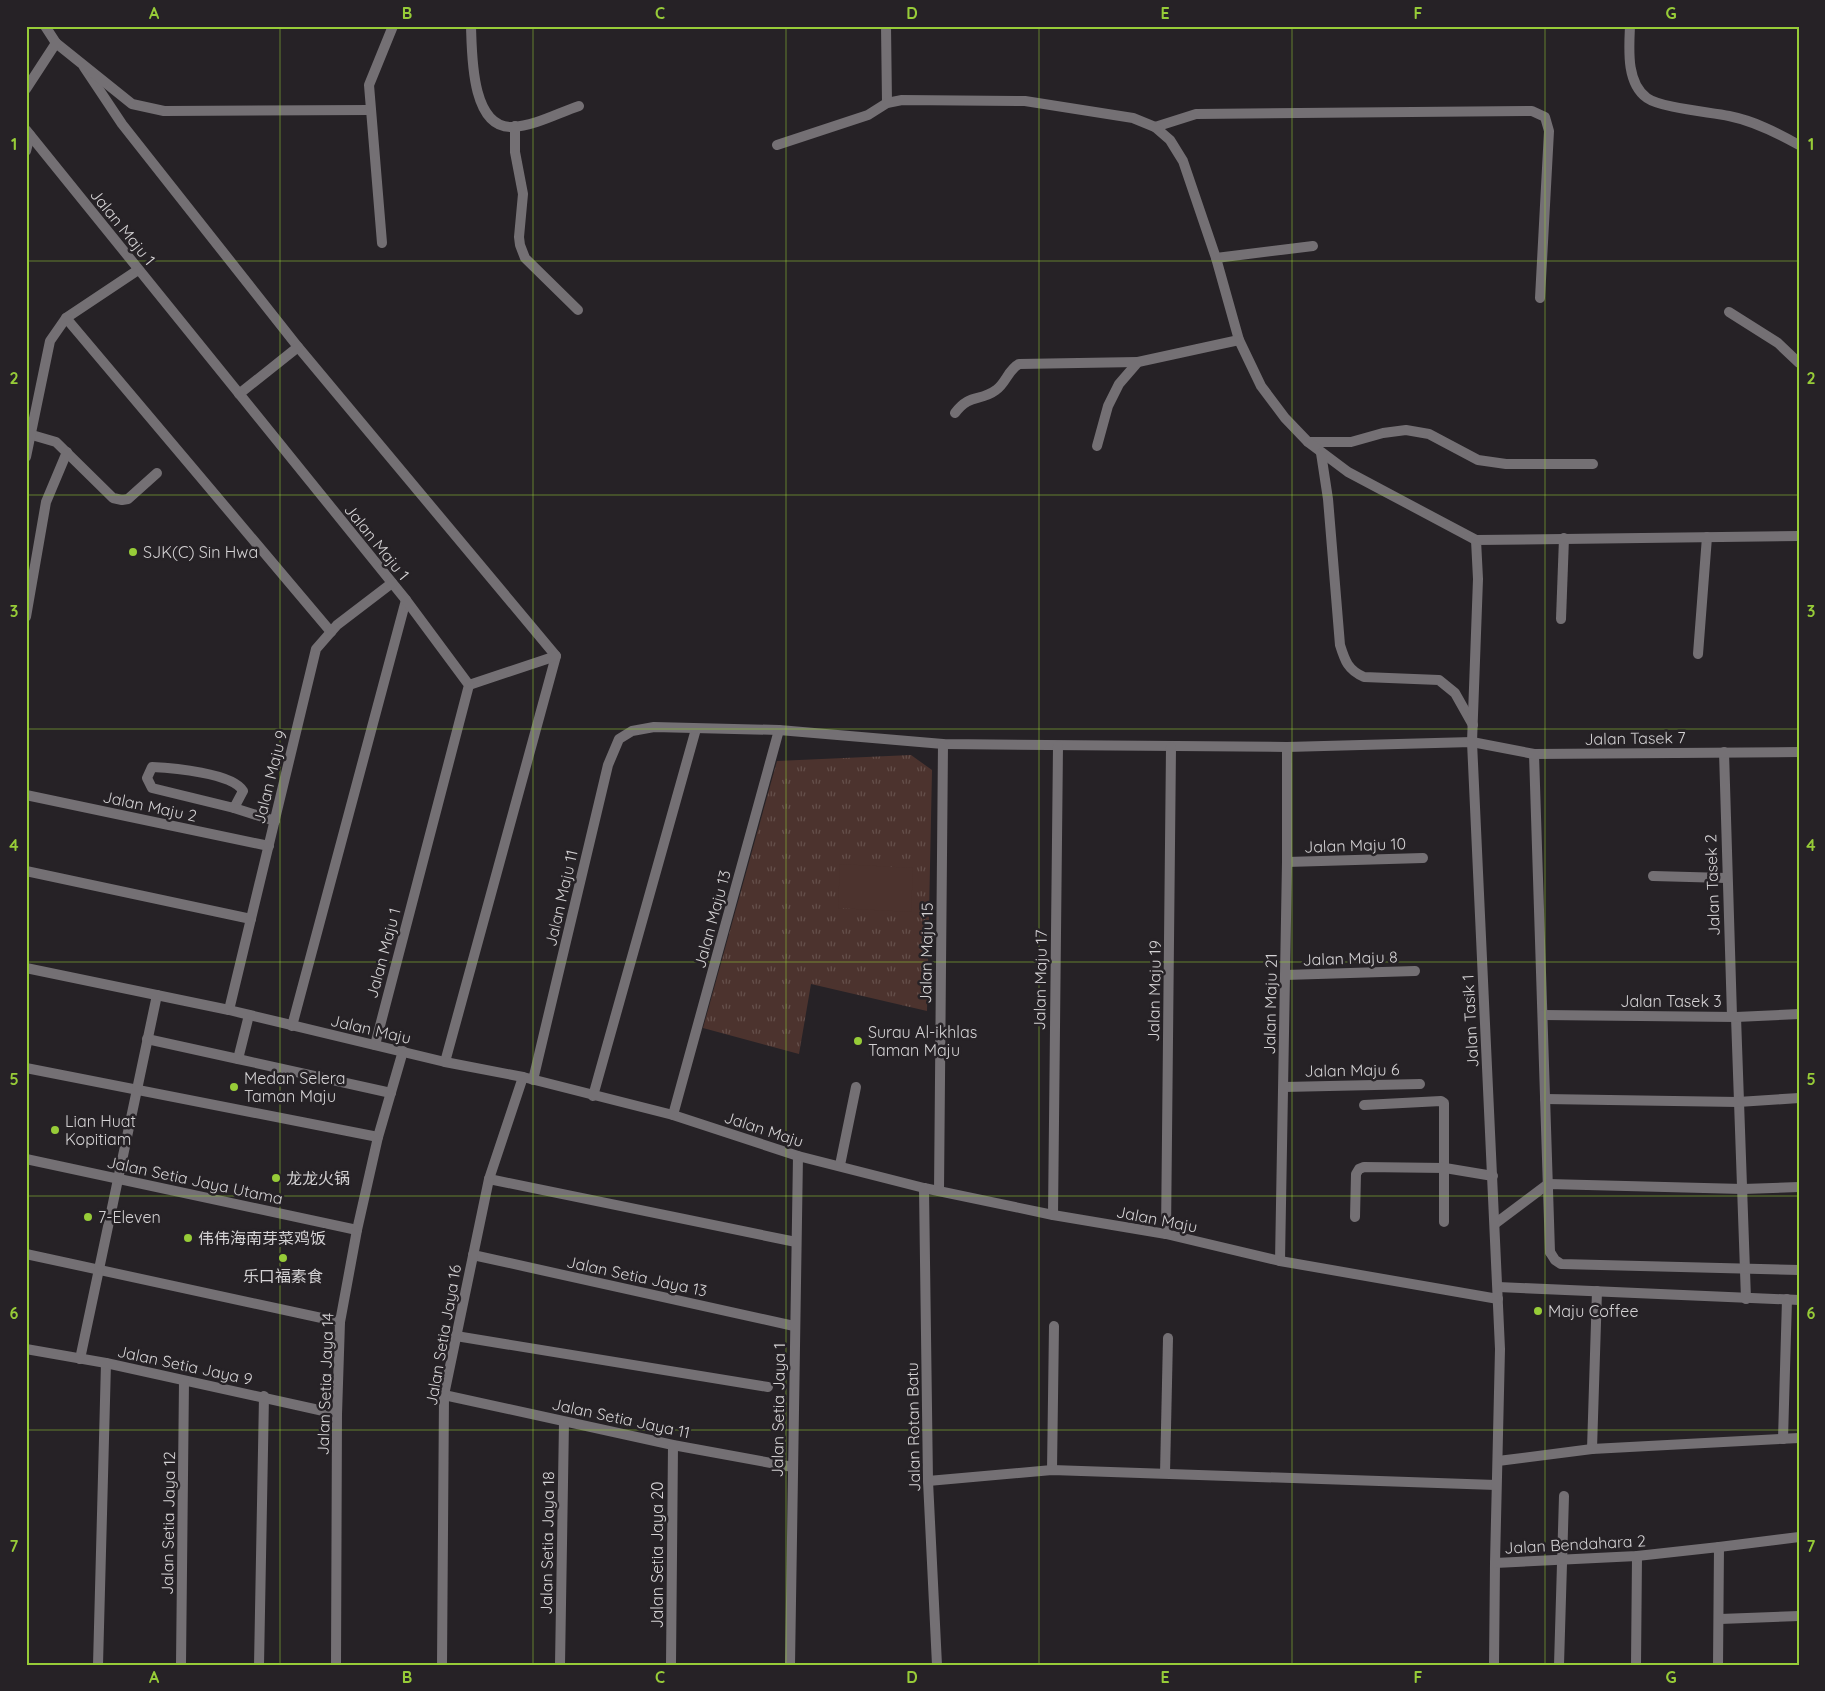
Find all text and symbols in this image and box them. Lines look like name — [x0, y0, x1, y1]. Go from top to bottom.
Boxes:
text: A — [149, 3, 160, 23]
text: B — [402, 3, 412, 23]
text: C — [655, 3, 665, 23]
text: D — [906, 3, 918, 23]
text: E — [1160, 3, 1170, 23]
text: F — [1414, 3, 1423, 23]
text: G — [1665, 3, 1677, 23]
text: 1 — [11, 134, 17, 154]
text: 1 — [1808, 134, 1814, 154]
street label: Jalan Maju 1 — [86, 185, 160, 269]
text: 2 — [9, 368, 19, 388]
text: 2 — [1806, 368, 1816, 388]
street label: Jalan Maju 1 — [340, 500, 414, 584]
place label: SJK(C) Sin Hwa — [143, 542, 258, 562]
marker: SJK(C) Sin Hwa — [127, 546, 139, 558]
text: 3 — [10, 601, 18, 621]
text: 3 — [1807, 601, 1815, 621]
street label: Jalan Tasek 7 — [1584, 727, 1686, 749]
street label: Jalan Maju 9 — [249, 728, 291, 826]
street label: Jalan Maju 2 — [101, 786, 199, 826]
street label: Jalan Maju 10 — [1304, 833, 1406, 857]
street label: Jalan Tasek 2 — [1700, 834, 1724, 936]
text: 4 — [9, 835, 19, 855]
text: 4 — [1806, 835, 1816, 855]
street label: Jalan Maju 11 — [540, 848, 582, 948]
street label: Jalan Maju 13 — [689, 868, 735, 970]
street label: Jalan Maju 15 — [915, 902, 937, 1004]
street label: Jalan Maju 1 — [361, 906, 405, 1000]
street label: Jalan Maju 17 — [1029, 929, 1051, 1031]
street label: Jalan Maju 19 — [1143, 940, 1165, 1042]
street label: Jalan Maju 8 — [1302, 946, 1398, 970]
street label: Jalan Maju 21 — [1259, 953, 1281, 1055]
street label: Jalan Tasik 1 — [1458, 974, 1482, 1068]
street label: Jalan Tasek 3 — [1620, 991, 1722, 1011]
street label: Jalan Maju — [329, 1010, 413, 1048]
place label: Surau Al-ikhlas Taman Maju — [868, 1022, 977, 1060]
marker: Surau Al-ikhlas Taman Maju — [852, 1035, 864, 1047]
street label: Jalan Maju 6 — [1304, 1059, 1400, 1081]
place label: Medan Selera Taman Maju — [244, 1068, 346, 1106]
text: 5 — [9, 1069, 19, 1089]
text: 5 — [1806, 1069, 1816, 1089]
marker: Medan Selera Taman Maju — [228, 1081, 240, 1093]
street label: Jalan Maju — [722, 1107, 806, 1151]
place label: Lian Huat Kopitiam — [65, 1111, 136, 1149]
marker: Lian Huat Kopitiam — [49, 1124, 61, 1136]
street label: Jalan Setia Jaya Utama — [105, 1152, 285, 1208]
place label: 龙龙火锅 — [286, 1168, 350, 1188]
marker: 龙龙火锅 — [270, 1172, 282, 1184]
street label: Jalan Maju — [1115, 1201, 1199, 1237]
place label: 7-Eleven — [98, 1207, 161, 1227]
marker: 7-Eleven — [82, 1211, 94, 1223]
place label: 伟伟海南芽菜鸡饭 — [198, 1228, 326, 1248]
marker: 伟伟海南芽菜鸡饭 — [182, 1232, 194, 1244]
street label: Jalan Setia Jaya 13 — [565, 1251, 709, 1301]
marker: 乐口福素食 — [277, 1252, 289, 1264]
street label: Jalan Setia Jaya 16 — [421, 1262, 465, 1407]
place label: 乐口福素食 — [243, 1266, 323, 1286]
place label: Maju Coffee — [1548, 1301, 1638, 1321]
text: 6 — [10, 1303, 19, 1323]
text: 6 — [1807, 1303, 1816, 1323]
marker: Maju Coffee — [1532, 1305, 1544, 1317]
street label: Jalan Setia Jaya 14 — [313, 1312, 337, 1456]
street label: Jalan Setia Jaya 9 — [116, 1341, 254, 1389]
street label: Jalan Setia Jaya 1 — [767, 1342, 789, 1478]
street label: Jalan Rotan Batu — [902, 1362, 924, 1492]
street label: Jalan Setia Jaya 11 — [550, 1394, 692, 1442]
street label: Jalan Setia Jaya 12 — [157, 1451, 179, 1595]
street label: Jalan Setia Jaya 18 — [536, 1471, 558, 1615]
street label: Jalan Setia Jaya 20 — [647, 1481, 667, 1629]
street label: Jalan Bendahara 2 — [1504, 1530, 1646, 1558]
text: 7 — [10, 1536, 19, 1556]
text: 7 — [1807, 1536, 1816, 1556]
text: A — [149, 1667, 160, 1687]
text: B — [402, 1667, 412, 1687]
text: C — [655, 1667, 665, 1687]
text: D — [906, 1667, 918, 1687]
text: E — [1160, 1667, 1170, 1687]
text: F — [1414, 1667, 1423, 1687]
text: G — [1665, 1667, 1677, 1687]

